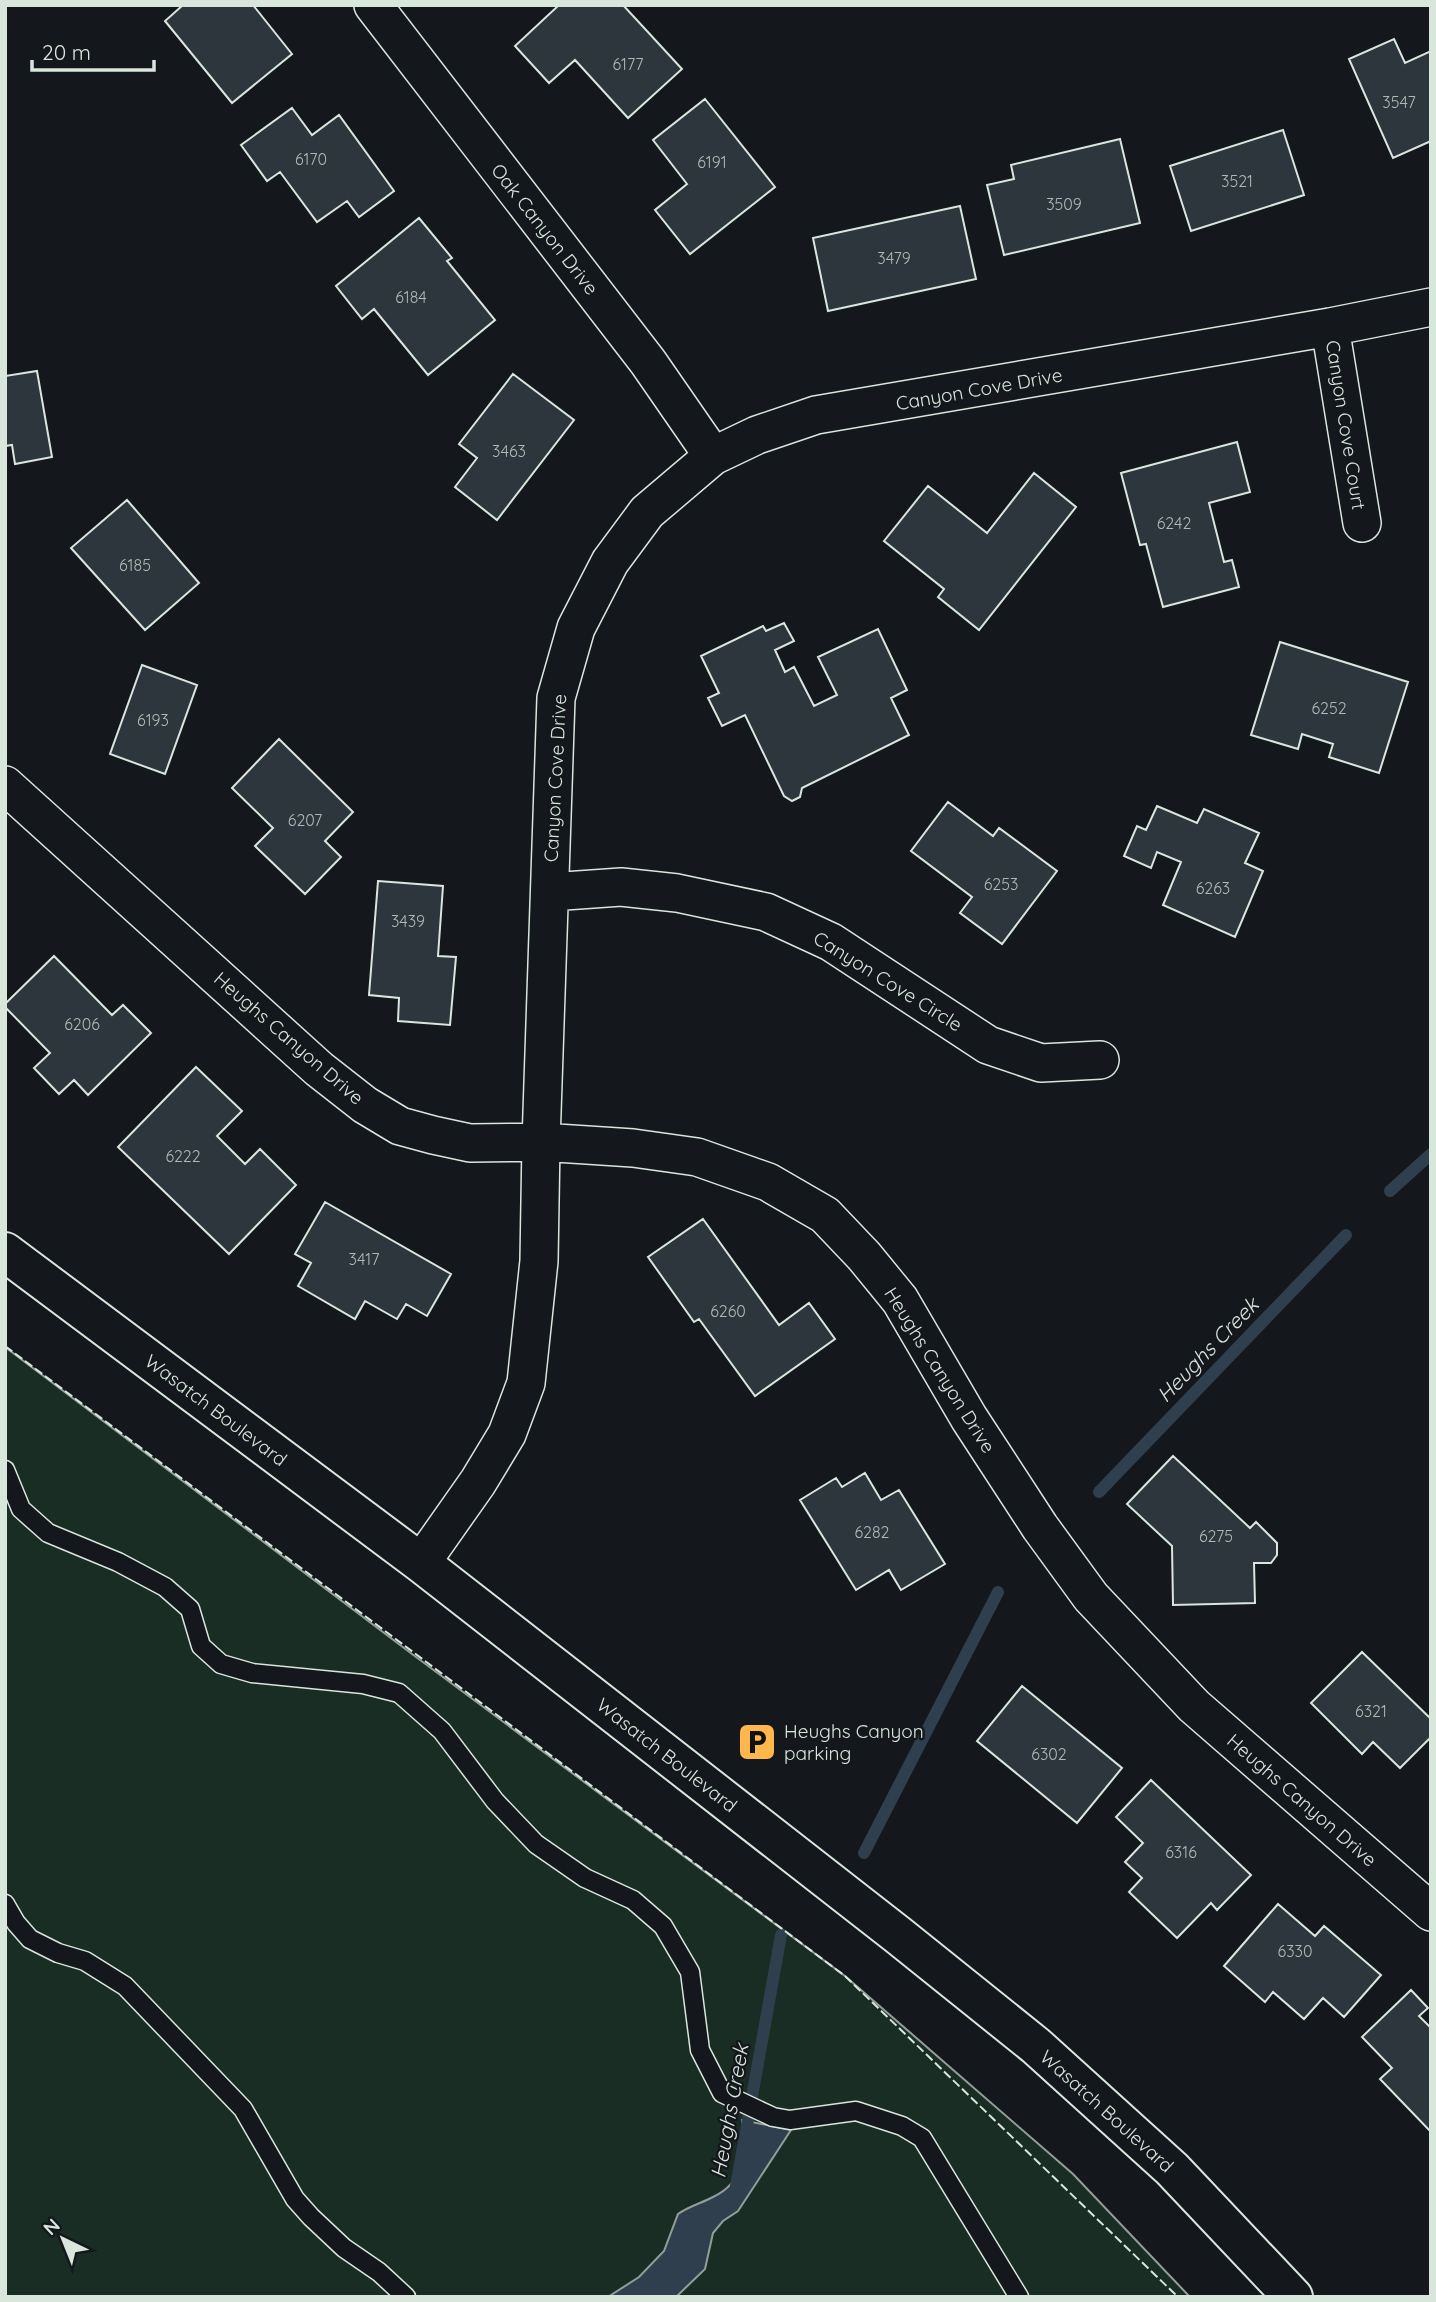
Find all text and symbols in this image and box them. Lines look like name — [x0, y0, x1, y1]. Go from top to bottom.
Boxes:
scale bar — [32, 28, 154, 72]
text: 20 m — [42, 39, 91, 65]
house number: 6177 — [613, 54, 643, 74]
house number: 3547 — [1382, 92, 1416, 112]
house number: 6170 — [295, 149, 327, 169]
house number: 6191 — [697, 152, 727, 172]
street label: Oak Canyon Drive — [486, 158, 604, 300]
house number: 3521 — [1221, 171, 1253, 191]
house number: 3509 — [1046, 194, 1082, 214]
house number: 3479 — [877, 248, 911, 268]
house number: 6184 — [395, 287, 427, 307]
street label: Canyon Cove Court — [1321, 339, 1371, 511]
street label: Canyon Cove Drive — [894, 363, 1064, 415]
house number: 3463 — [492, 441, 526, 461]
house number: 6242 — [1157, 513, 1191, 533]
house number: 6185 — [119, 555, 151, 575]
street label: Canyon Cove Drive — [539, 693, 571, 863]
house number: 6252 — [1311, 698, 1347, 718]
house number: 6193 — [137, 710, 169, 730]
house number: 6207 — [288, 810, 322, 830]
house number: 6253 — [984, 874, 1018, 894]
house number: 6263 — [1196, 878, 1230, 898]
house number: 3439 — [391, 911, 425, 931]
street label: Canyon Cove Circle — [809, 926, 967, 1036]
street label: Heughs Canyon Drive — [209, 966, 369, 1110]
house number: 6206 — [64, 1014, 100, 1034]
house number: 6222 — [165, 1146, 201, 1166]
house number: 3417 — [349, 1249, 379, 1269]
street label: Heughs Canyon Drive — [879, 1283, 1001, 1457]
water label: Heughs Creek — [1151, 1290, 1265, 1407]
house number: 6260 — [710, 1301, 746, 1321]
street label: Wasatch Boulevard — [140, 1349, 292, 1471]
house number: 6282 — [855, 1522, 890, 1542]
house number: 6275 — [1199, 1526, 1233, 1546]
street label: Wasatch Boulevard — [592, 1693, 742, 1817]
house number: 6321 — [1355, 1701, 1387, 1721]
place label: Heughs Canyon parking — [784, 1719, 924, 1765]
parking icon: Heughs Canyon parking — [736, 1721, 778, 1763]
street label: Heughs Canyon Drive — [1222, 1728, 1382, 1872]
house number: 6302 — [1031, 1744, 1067, 1764]
house number: 6316 — [1165, 1842, 1197, 1862]
house number: 6330 — [1278, 1941, 1312, 1961]
water label: Heughs Creek — [704, 2040, 754, 2180]
street label: Wasatch Boulevard — [1035, 2045, 1179, 2177]
north arrow — [28, 2204, 98, 2274]
text: N — [38, 2213, 65, 2240]

